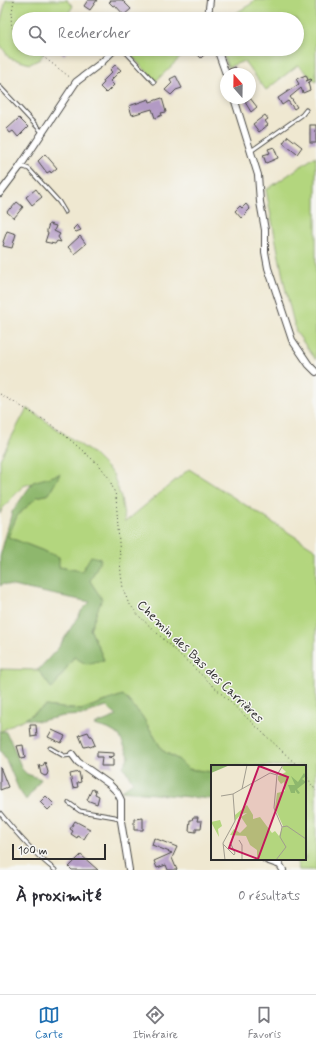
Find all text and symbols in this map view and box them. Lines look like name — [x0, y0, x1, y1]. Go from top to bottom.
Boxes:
search box — [12, 12, 304, 56]
icon: search — [26, 23, 48, 45]
text: Rechercher — [58, 24, 131, 44]
north arrow — [220, 68, 256, 104]
street label: Chemin des Bas des Carrières — [133, 597, 267, 727]
inset map — [211, 765, 306, 860]
scale bar — [12, 842, 106, 861]
text: 100 m — [18, 844, 48, 858]
text: À proximité — [16, 885, 101, 907]
text: 0 résultats — [238, 888, 300, 905]
tab: Carte — [35, 1004, 63, 1042]
tab: Itinéraire — [133, 1004, 178, 1042]
tab: Favoris — [248, 1004, 281, 1042]

